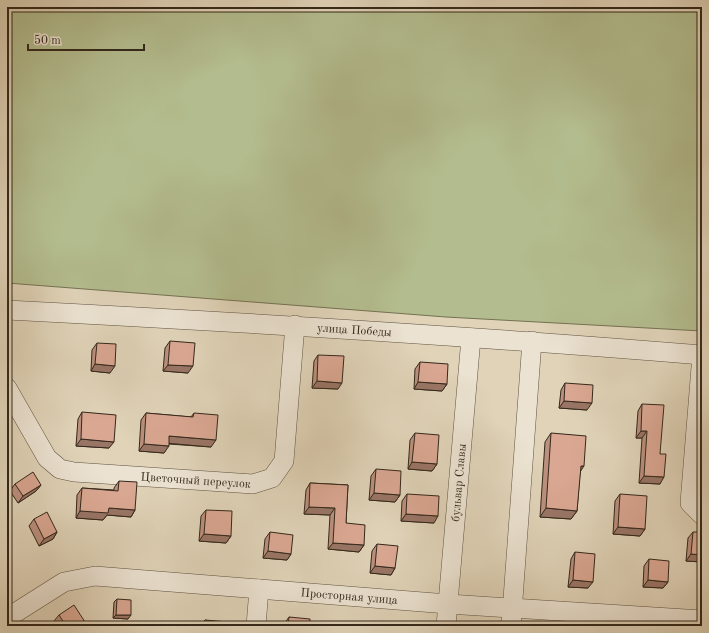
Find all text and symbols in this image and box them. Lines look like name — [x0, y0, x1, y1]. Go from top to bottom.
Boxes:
scale bar — [28, 26, 144, 52]
text: 50 m — [34, 34, 61, 47]
street label: улица Победы — [317, 323, 392, 339]
street label: бульвар Славы — [450, 443, 469, 522]
street label: Цветочный переулок — [140, 471, 251, 491]
street label: Просторная улица — [300, 587, 398, 607]

